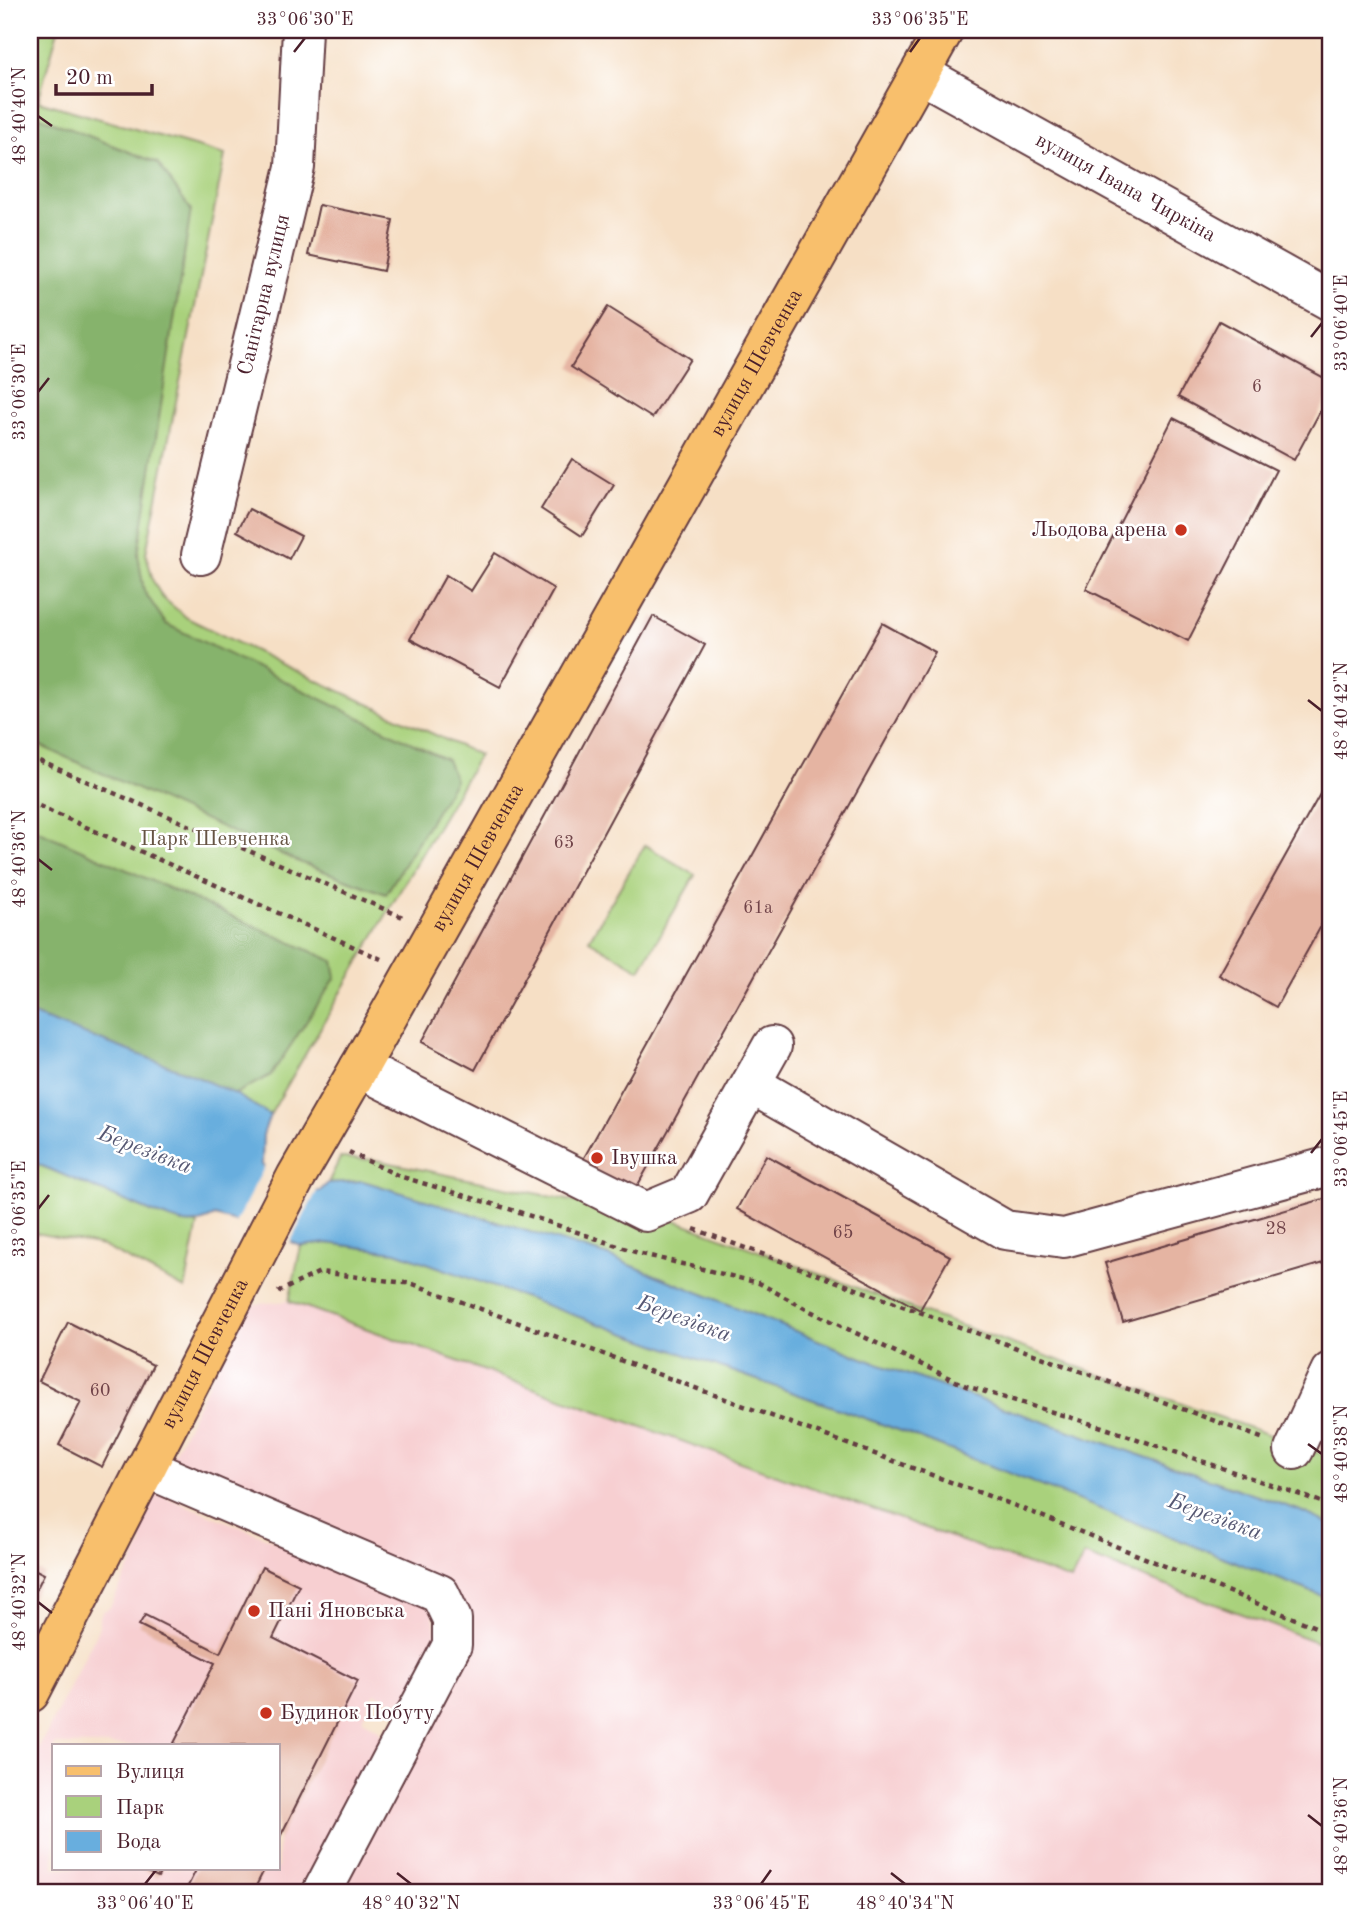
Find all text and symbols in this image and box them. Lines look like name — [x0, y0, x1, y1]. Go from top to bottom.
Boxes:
text: 33°06'30"E — [257, 11, 353, 29]
text: 33°06'35"E — [872, 11, 968, 29]
scale bar — [56, 52, 152, 96]
text: 48°40'40"N — [11, 67, 29, 165]
text: 20 m — [66, 68, 113, 89]
street label: вулиця Івана Чиркіна — [1032, 129, 1219, 246]
street label: Санітарна вулиця — [234, 212, 294, 377]
text: 33°06'40"E — [1333, 275, 1351, 371]
street label: вулиця Шевченка — [707, 285, 806, 440]
text: 33°06'30"E — [11, 344, 29, 440]
house number: 6 — [1252, 378, 1262, 396]
place label: Льодова арена — [1031, 520, 1167, 541]
marker: Льодова арена — [1173, 522, 1189, 538]
text: 48°40'42"N — [1333, 662, 1351, 760]
street label: вулиця Шевченка — [428, 780, 527, 935]
text: 48°40'36"N — [11, 810, 29, 908]
park label: Парк Шевченка — [140, 829, 290, 850]
house number: 63 — [554, 834, 574, 852]
house number: 61а — [743, 899, 773, 917]
text: 33°06'45"E — [1333, 1091, 1351, 1187]
water label: Березівка — [94, 1121, 195, 1179]
place label: Івушка — [611, 1148, 677, 1169]
marker: Івушка — [589, 1150, 605, 1166]
text: 33°06'35"E — [11, 1161, 29, 1257]
house number: 28 — [1266, 1220, 1286, 1238]
house number: 65 — [833, 1224, 853, 1242]
street label: вулиця Шевченка — [158, 1275, 252, 1432]
water label: Березівка — [633, 1291, 734, 1348]
house number: 60 — [90, 1382, 110, 1400]
text: 48°40'38"N — [1333, 1405, 1351, 1503]
water label: Березівка — [1164, 1489, 1265, 1546]
text: 48°40'32"N — [11, 1553, 29, 1651]
place label: Пані Яновська — [268, 1601, 405, 1622]
marker: Пані Яновська — [246, 1603, 262, 1619]
place label: Будинок Побуту — [280, 1703, 435, 1724]
marker: Будинок Побуту — [258, 1705, 274, 1721]
legend — [52, 1744, 280, 1870]
text: Вулиця — [116, 1762, 185, 1783]
text: 48°40'36"N — [1333, 1777, 1351, 1875]
text: Парк — [116, 1798, 165, 1819]
text: Вода — [116, 1832, 161, 1853]
text: 33°06'40"E — [97, 1895, 193, 1913]
text: 48°40'32"N — [362, 1895, 460, 1913]
text: 33°06'45"E — [713, 1895, 809, 1913]
text: 48°40'34"N — [856, 1895, 954, 1913]

